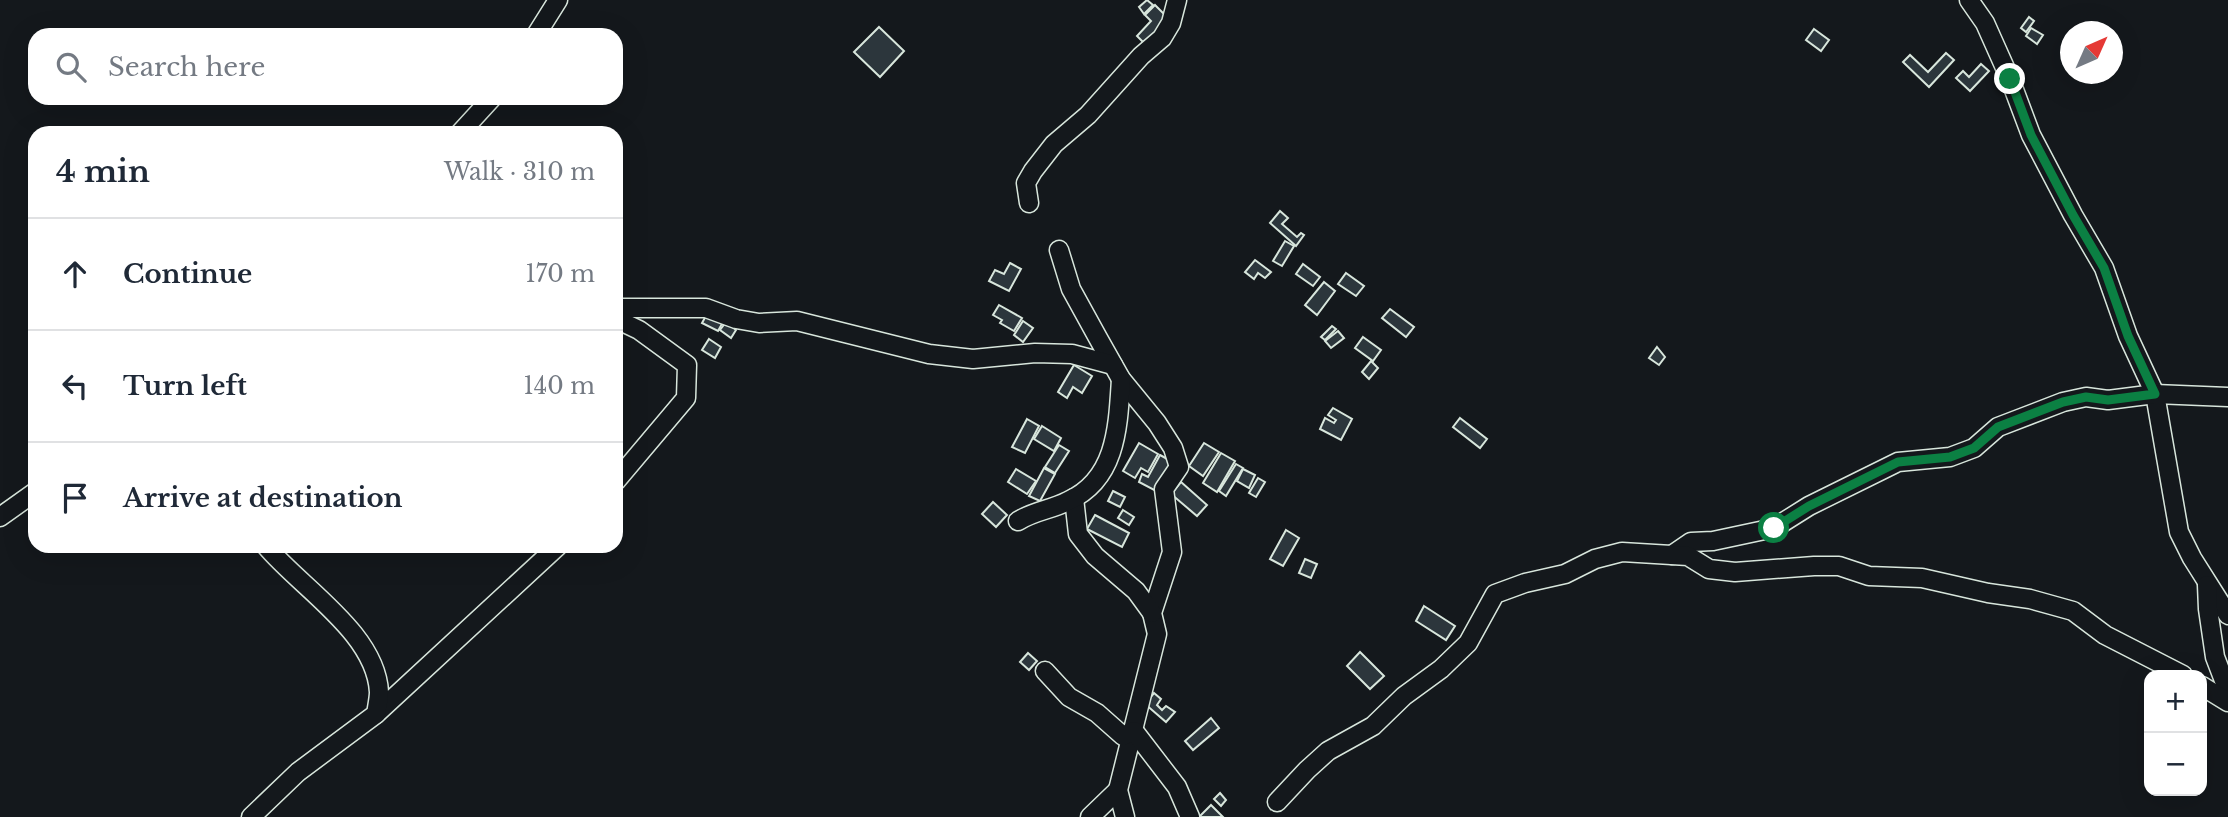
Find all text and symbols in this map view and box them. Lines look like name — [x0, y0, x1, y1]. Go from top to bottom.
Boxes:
north arrow — [2060, 21, 2123, 84]
search box — [28, 28, 623, 105]
icon: search — [52, 48, 90, 86]
text: Search here — [108, 51, 265, 83]
route end — [1994, 63, 2025, 94]
text: 4 min — [56, 153, 150, 190]
text: Walk · 310 m — [444, 158, 595, 186]
icon: ahead — [56, 255, 94, 293]
text: Continue — [123, 258, 252, 290]
text: 170 m — [525, 260, 595, 288]
icon: left — [56, 367, 94, 405]
text: Turn left — [123, 370, 247, 402]
text: 140 m — [524, 372, 595, 400]
icon: arrive — [56, 479, 94, 517]
text: Arrive at destination — [123, 482, 403, 514]
route start — [1758, 512, 1789, 543]
map controls — [2144, 670, 2207, 796]
button: + — [2144, 670, 2207, 733]
button: − — [2144, 733, 2207, 796]

